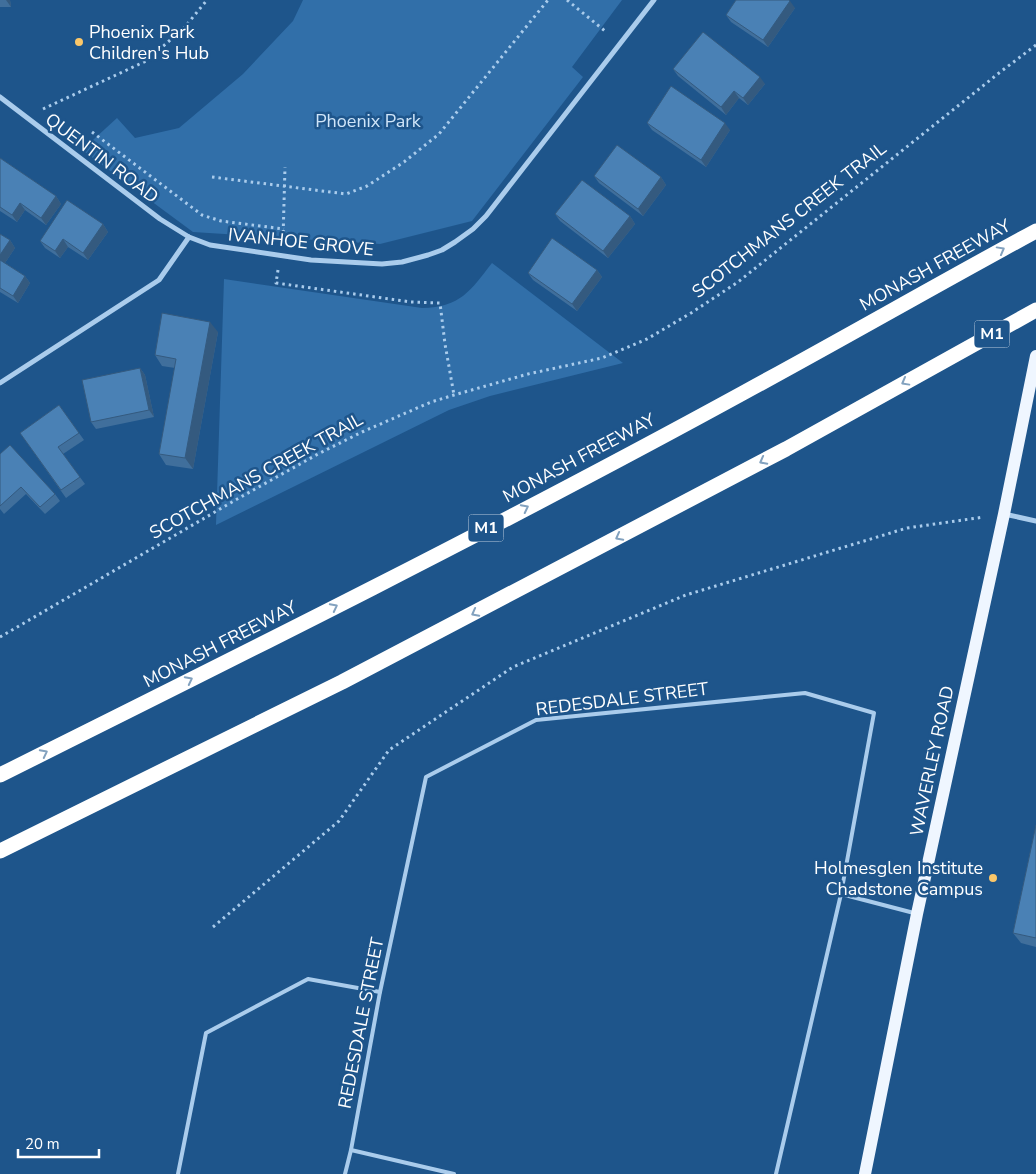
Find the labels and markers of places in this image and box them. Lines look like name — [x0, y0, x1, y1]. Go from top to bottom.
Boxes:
place label: Phoenix Park Children's Hub — [89, 20, 209, 65]
marker: Phoenix Park Children's Hub — [73, 36, 85, 48]
place label: Holmesglen Institute Chadstone Campus — [814, 856, 983, 901]
marker: Holmesglen Institute Chadstone Campus — [987, 872, 999, 884]

